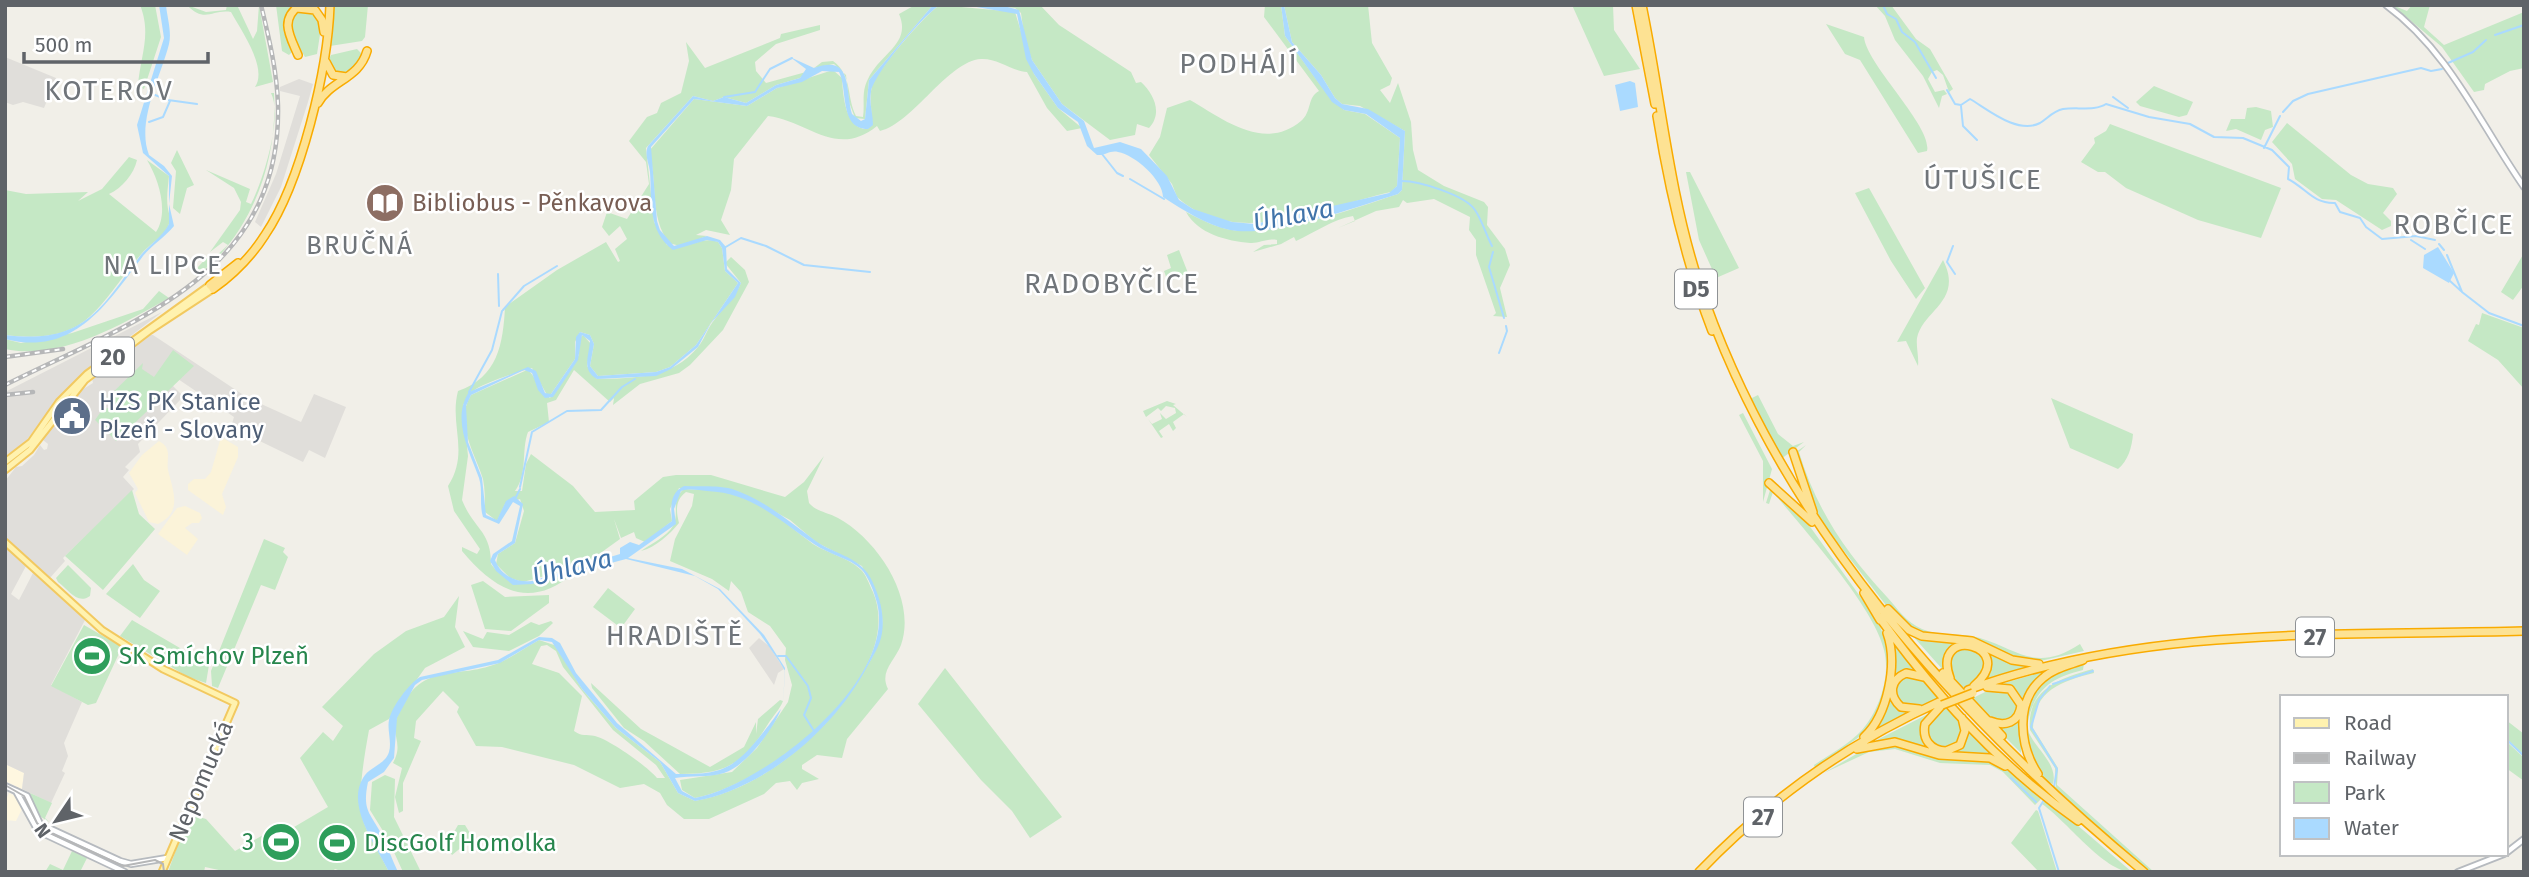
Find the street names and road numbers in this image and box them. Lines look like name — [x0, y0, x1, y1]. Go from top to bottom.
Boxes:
road number: D5 — [1675, 270, 1717, 308]
road number: 20 — [92, 338, 134, 376]
road number: 27 — [2296, 618, 2334, 656]
street label: Nepomucká — [163, 716, 239, 846]
road number: 27 — [1744, 797, 1782, 836]

